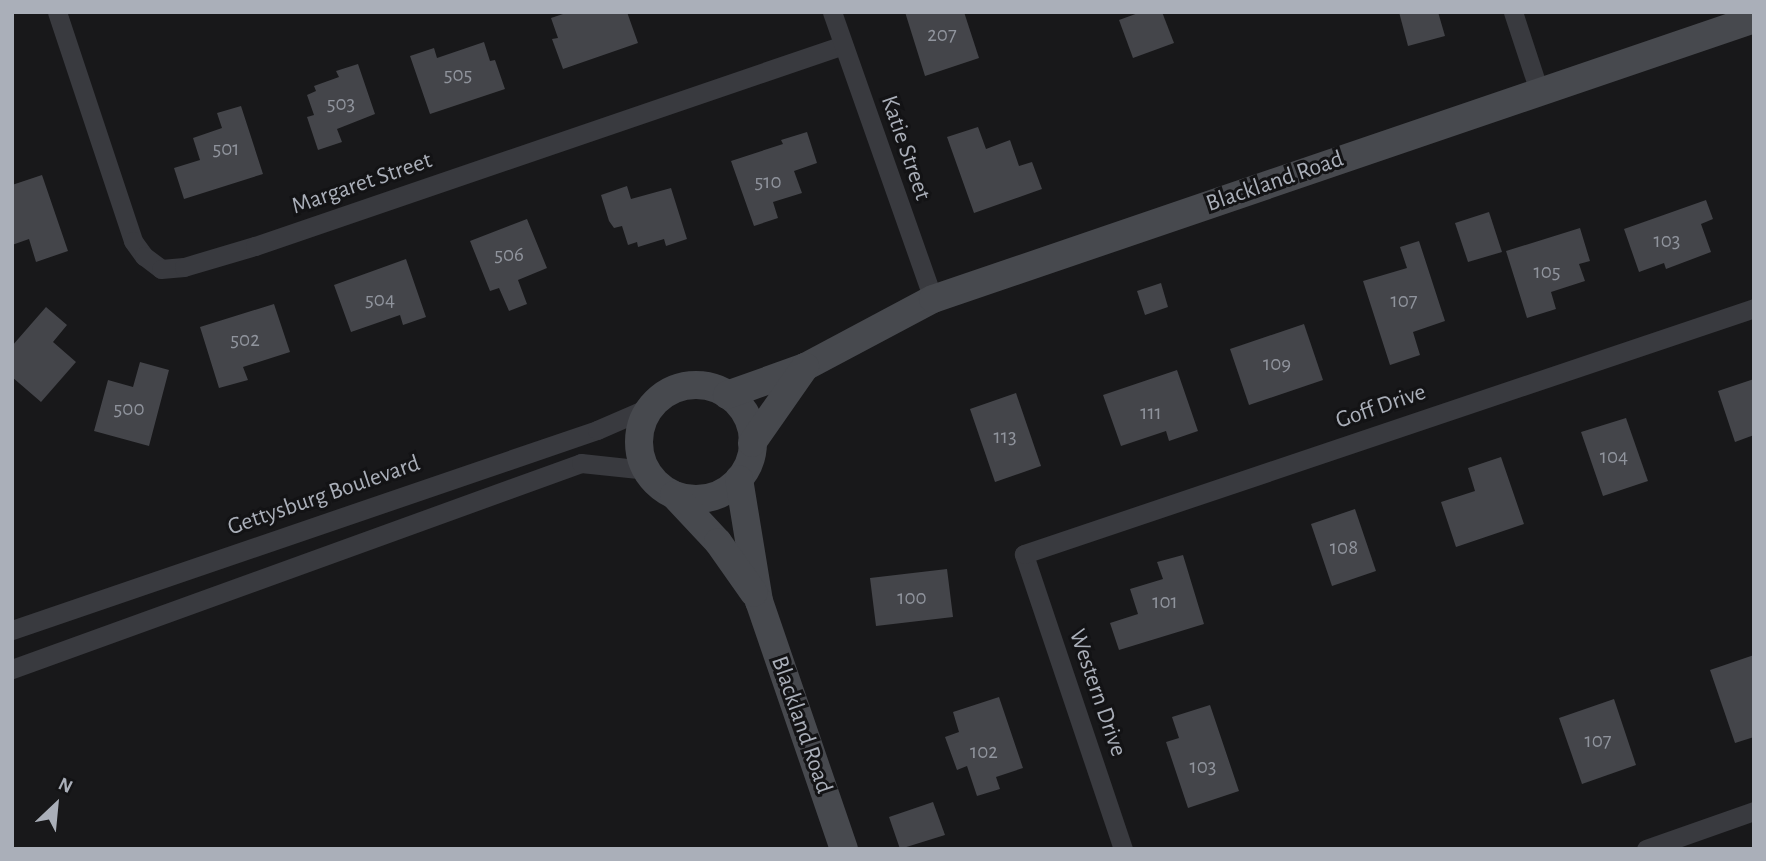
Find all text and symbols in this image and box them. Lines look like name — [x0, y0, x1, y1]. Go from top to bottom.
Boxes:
house number: 207 — [927, 22, 957, 48]
house number: 505 — [444, 62, 472, 88]
house number: 503 — [327, 91, 355, 117]
street label: Katie Street — [874, 92, 936, 204]
house number: 501 — [212, 136, 240, 162]
street label: Blackland Road — [1203, 145, 1347, 219]
street label: Margaret Street — [288, 147, 436, 221]
house number: 510 — [754, 169, 782, 195]
house number: 103 — [1654, 228, 1680, 254]
house number: 506 — [494, 242, 524, 268]
house number: 105 — [1533, 259, 1561, 285]
house number: 504 — [365, 287, 395, 313]
house number: 107 — [1390, 288, 1418, 314]
house number: 502 — [230, 327, 260, 353]
house number: 109 — [1263, 351, 1291, 377]
street label: Goff Drive — [1332, 378, 1430, 436]
house number: 500 — [114, 396, 144, 422]
house number: 111 — [1140, 400, 1162, 426]
house number: 113 — [993, 424, 1017, 450]
house number: 104 — [1600, 444, 1628, 470]
street label: Gettysburg Boulevard — [224, 450, 424, 542]
house number: 108 — [1330, 535, 1358, 561]
house number: 100 — [897, 585, 927, 611]
house number: 101 — [1152, 589, 1178, 615]
street label: Western Drive — [1062, 626, 1132, 760]
street label: Blackland Road — [764, 653, 838, 797]
house number: 107 — [1584, 728, 1612, 754]
house number: 102 — [970, 739, 998, 765]
house number: 103 — [1190, 754, 1216, 780]
north arrow — [21, 770, 91, 840]
text: N — [55, 774, 76, 797]

